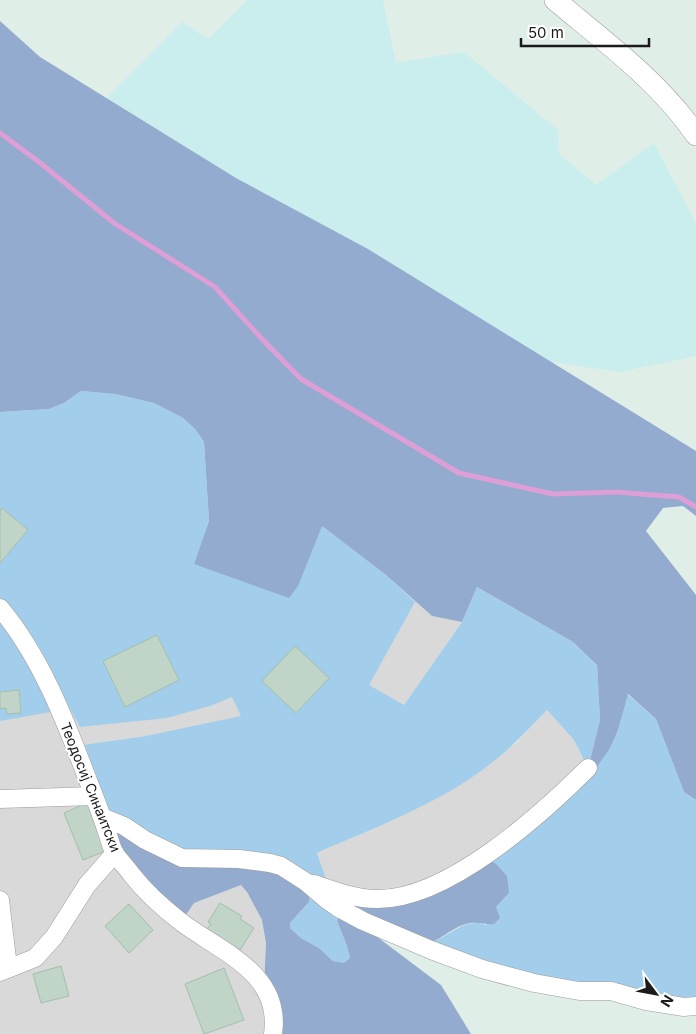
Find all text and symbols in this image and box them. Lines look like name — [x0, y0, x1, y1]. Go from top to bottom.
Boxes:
scale bar — [521, 15, 648, 47]
text: 50 m — [528, 23, 564, 42]
street label: Теодосиј Синаитски — [57, 720, 125, 854]
north arrow — [631, 969, 681, 1019]
text: N — [657, 992, 677, 1010]

